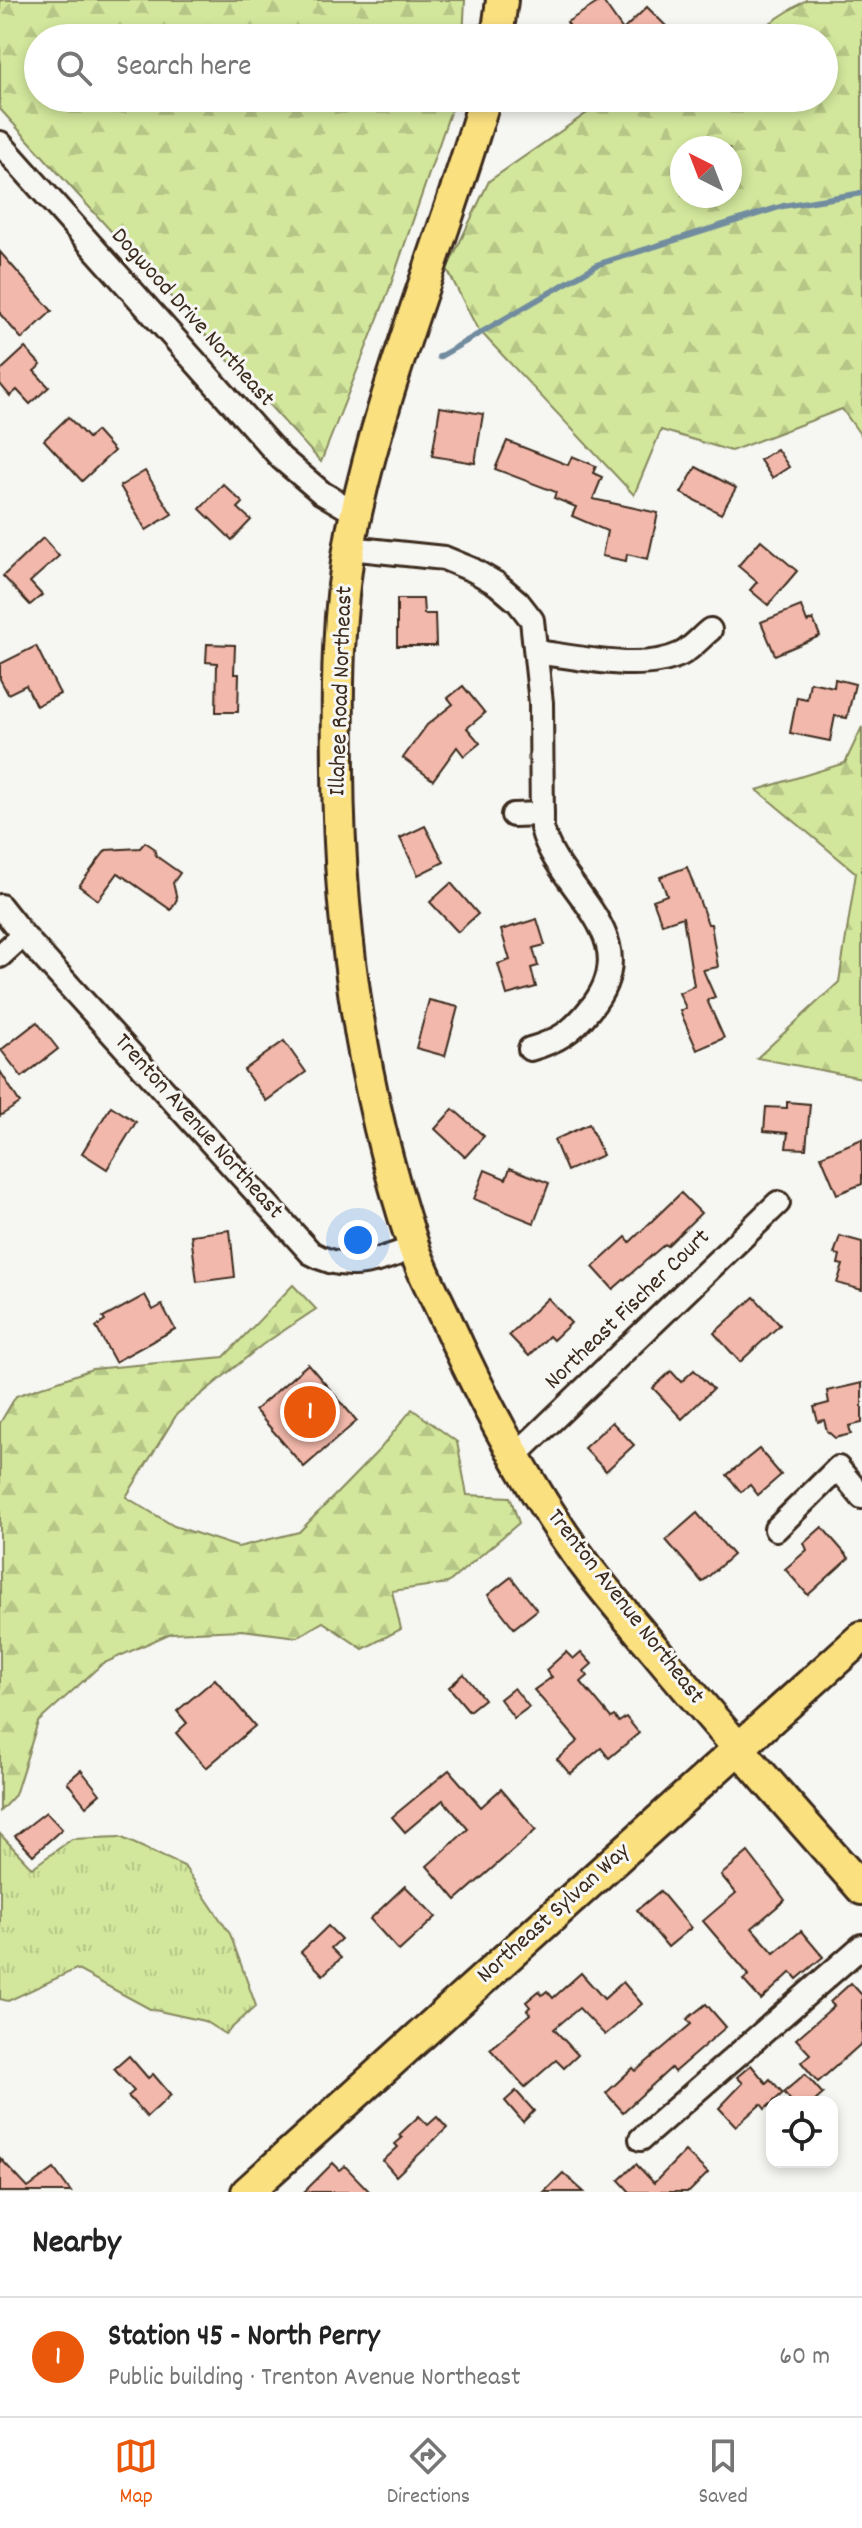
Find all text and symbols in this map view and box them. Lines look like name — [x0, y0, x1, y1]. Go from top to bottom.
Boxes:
search box — [24, 24, 838, 112]
icon: search — [52, 46, 96, 90]
text: Search here — [116, 47, 252, 90]
north arrow — [670, 136, 742, 208]
street label: Dogwood Drive Northeast — [102, 221, 282, 415]
street label: Illahee Road Northeast — [321, 585, 363, 797]
street label: Trenton Avenue Northeast — [105, 1027, 291, 1227]
your location — [338, 1220, 378, 1260]
street label: Northeast Fischer Court — [537, 1222, 719, 1398]
pin: 1 — [284, 1382, 336, 1442]
street label: Trenton Avenue Northeast — [538, 1502, 712, 1712]
street label: Northeast Sylvan Way — [470, 1835, 639, 1992]
map controls — [766, 2096, 838, 2168]
button: locate — [766, 2096, 838, 2168]
text: Nearby — [32, 2220, 121, 2269]
text: Station 45 - North Perry — [108, 2317, 380, 2360]
text: 1 — [55, 2339, 61, 2376]
text: 60 m — [779, 2339, 830, 2376]
text: Public building · Trenton Avenue Northeast — [108, 2360, 521, 2397]
tab: Map — [114, 2434, 158, 2513]
tab: Directions — [387, 2434, 470, 2513]
tab: Saved — [699, 2434, 748, 2513]

